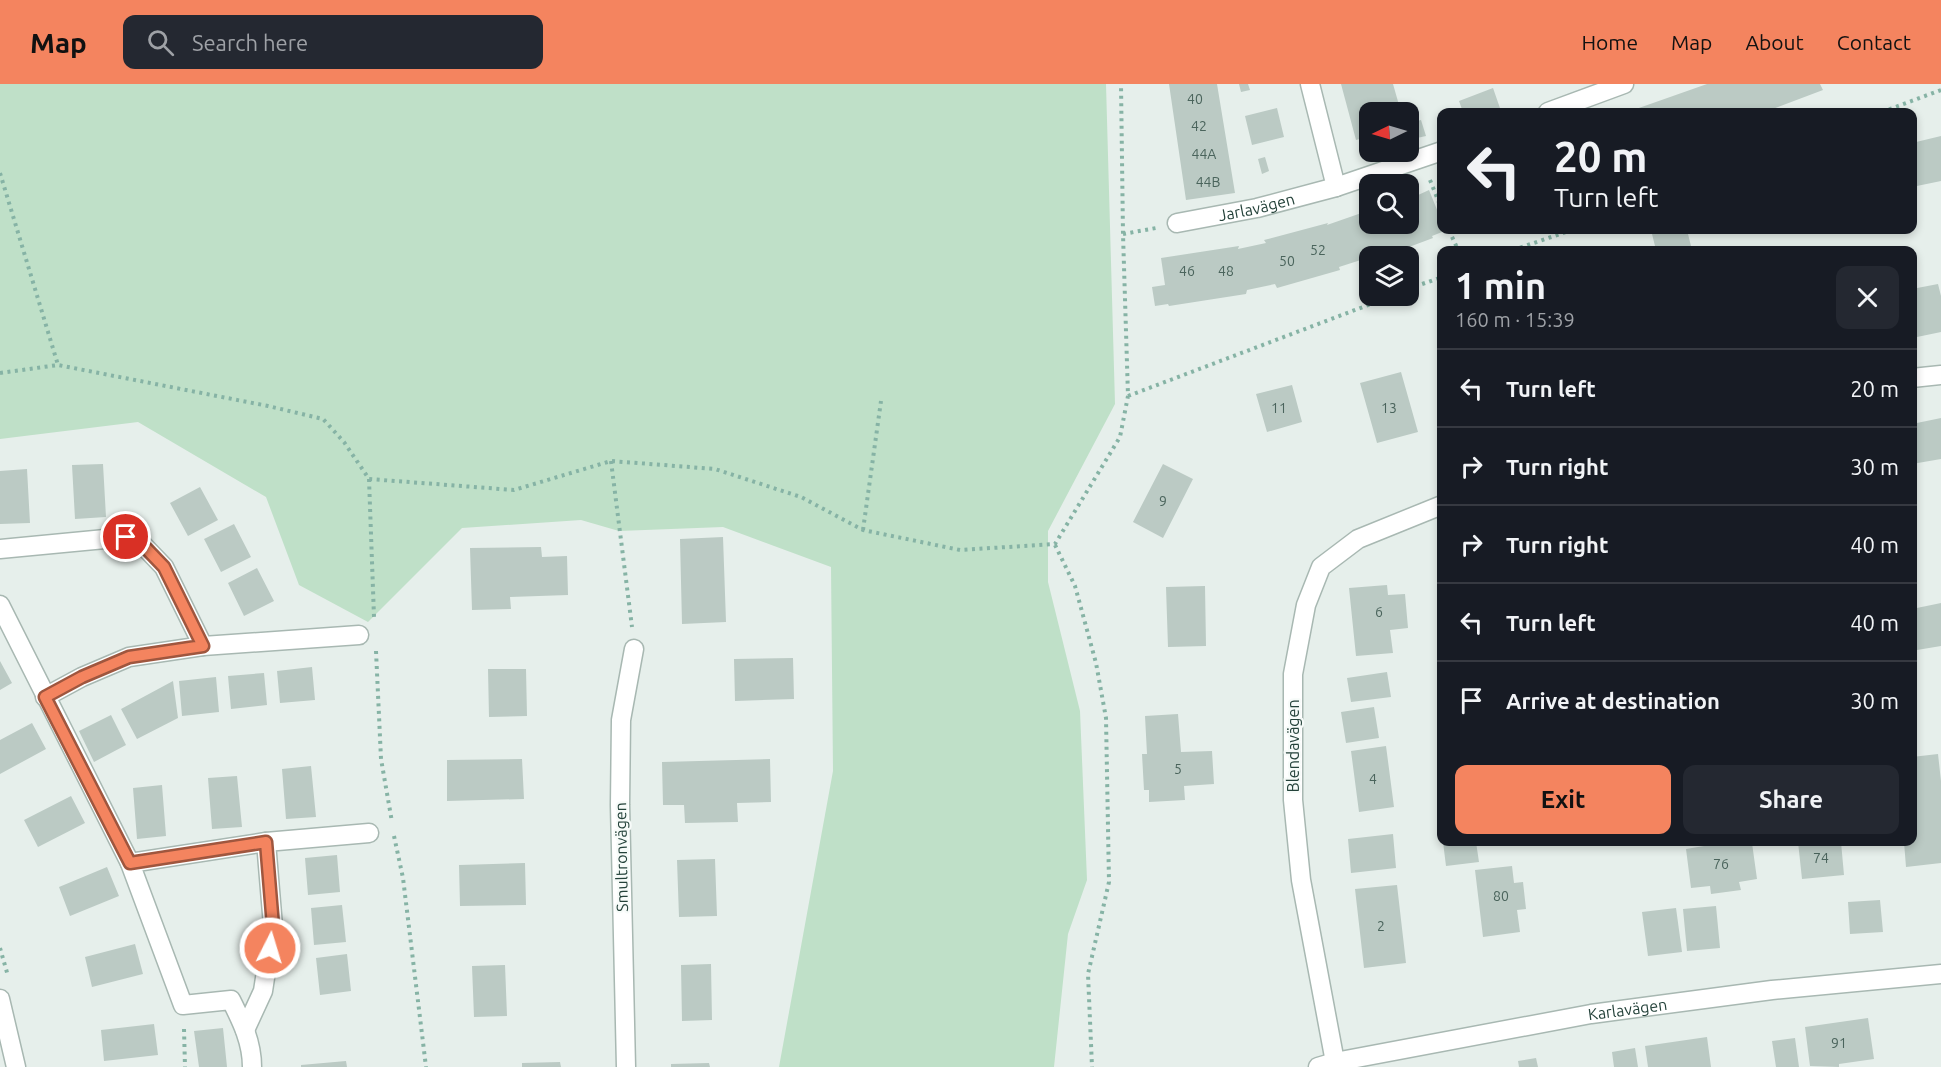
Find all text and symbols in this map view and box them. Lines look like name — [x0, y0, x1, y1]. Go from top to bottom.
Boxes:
search box — [123, 15, 543, 69]
icon: search — [144, 26, 177, 59]
text: Map — [30, 27, 87, 58]
text: Search here — [192, 30, 308, 55]
text: Home — [1581, 30, 1638, 54]
text: Map — [1671, 30, 1712, 54]
text: About — [1745, 30, 1804, 54]
text: Contact — [1837, 30, 1911, 54]
house number: 40 — [1187, 91, 1203, 107]
north arrow — [1359, 102, 1419, 162]
map controls — [1359, 102, 1419, 306]
house number: 42 — [1191, 118, 1207, 134]
icon: left — [1455, 132, 1533, 210]
text: 20 m — [1554, 133, 1648, 180]
house number: 44A — [1192, 146, 1216, 162]
house number: 44B — [1196, 174, 1220, 190]
button: search — [1359, 174, 1419, 234]
text: Turn left — [1554, 182, 1658, 212]
street label: Jarlavägen — [1217, 189, 1297, 224]
house number: 52 — [1310, 242, 1326, 258]
button: layers — [1359, 246, 1419, 306]
house number: 50 — [1279, 253, 1295, 269]
house number: 46 — [1179, 263, 1195, 279]
house number: 48 — [1218, 263, 1234, 279]
text: 1 min — [1455, 265, 1546, 306]
button: close — [1836, 266, 1899, 329]
text: 160 m · 15:39 — [1455, 308, 1575, 331]
icon: left — [1455, 372, 1488, 405]
text: Turn left — [1506, 376, 1596, 401]
text: 20 m — [1850, 376, 1899, 401]
house number: 11 — [1271, 400, 1287, 416]
house number: 13 — [1381, 400, 1397, 416]
icon: right — [1455, 450, 1488, 483]
text: Turn right — [1506, 454, 1608, 479]
text: 30 m — [1850, 454, 1899, 479]
house number: 9 — [1159, 493, 1167, 509]
pin — [100, 511, 151, 562]
icon: arrive — [109, 520, 142, 553]
icon: right — [1455, 528, 1488, 561]
text: Turn right — [1506, 532, 1608, 557]
text: 40 m — [1850, 532, 1899, 557]
house number: 6 — [1375, 604, 1383, 620]
icon: left — [1455, 606, 1488, 639]
text: Turn left — [1506, 610, 1596, 635]
text: 40 m — [1850, 610, 1899, 635]
icon: arrive — [1455, 684, 1488, 717]
text: Arrive at destination — [1506, 688, 1720, 713]
text: 30 m — [1850, 688, 1899, 713]
street label: Blendavägen — [1284, 699, 1302, 793]
house number: 5 — [1174, 761, 1182, 777]
button: Exit — [1455, 765, 1671, 834]
button: Share — [1683, 765, 1899, 834]
house number: 4 — [1369, 771, 1377, 787]
street label: Smultronvägen — [611, 802, 631, 912]
house number: 74 — [1813, 850, 1829, 866]
house number: 76 — [1713, 856, 1729, 872]
house number: 80 — [1493, 888, 1509, 904]
position arrow — [238, 916, 302, 980]
house number: 2 — [1377, 918, 1385, 934]
street label: Karlavägen — [1587, 995, 1668, 1023]
house number: 91 — [1831, 1035, 1847, 1051]

